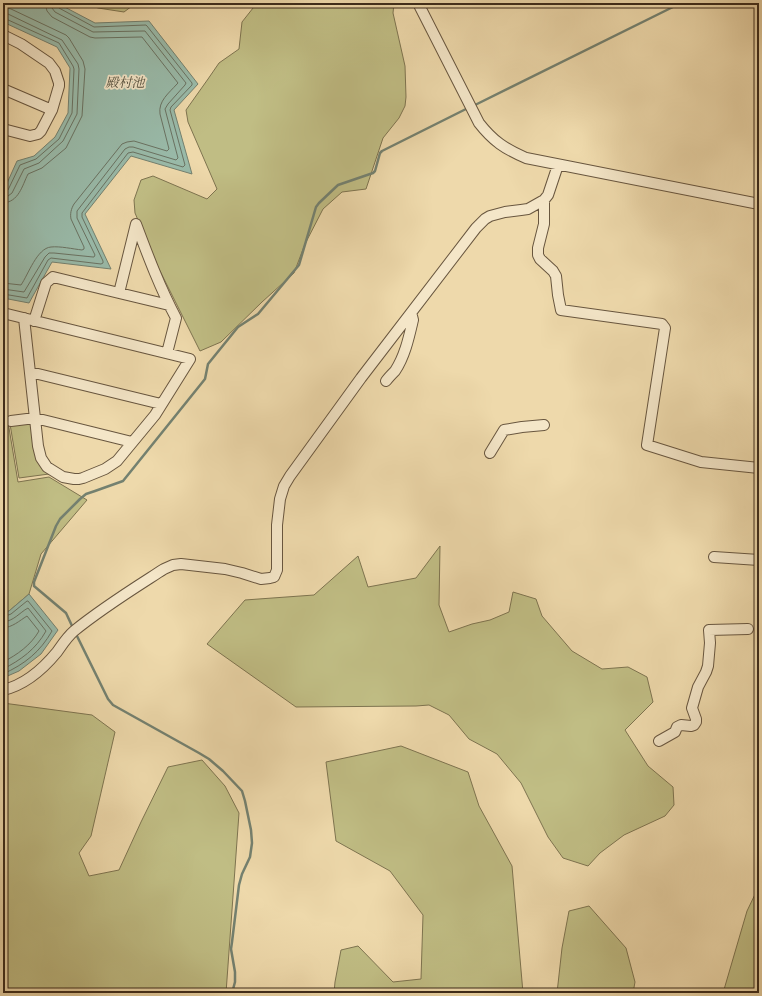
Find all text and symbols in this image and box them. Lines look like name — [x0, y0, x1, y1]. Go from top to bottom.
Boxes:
water label: 殿村池 — [105, 73, 146, 92]

